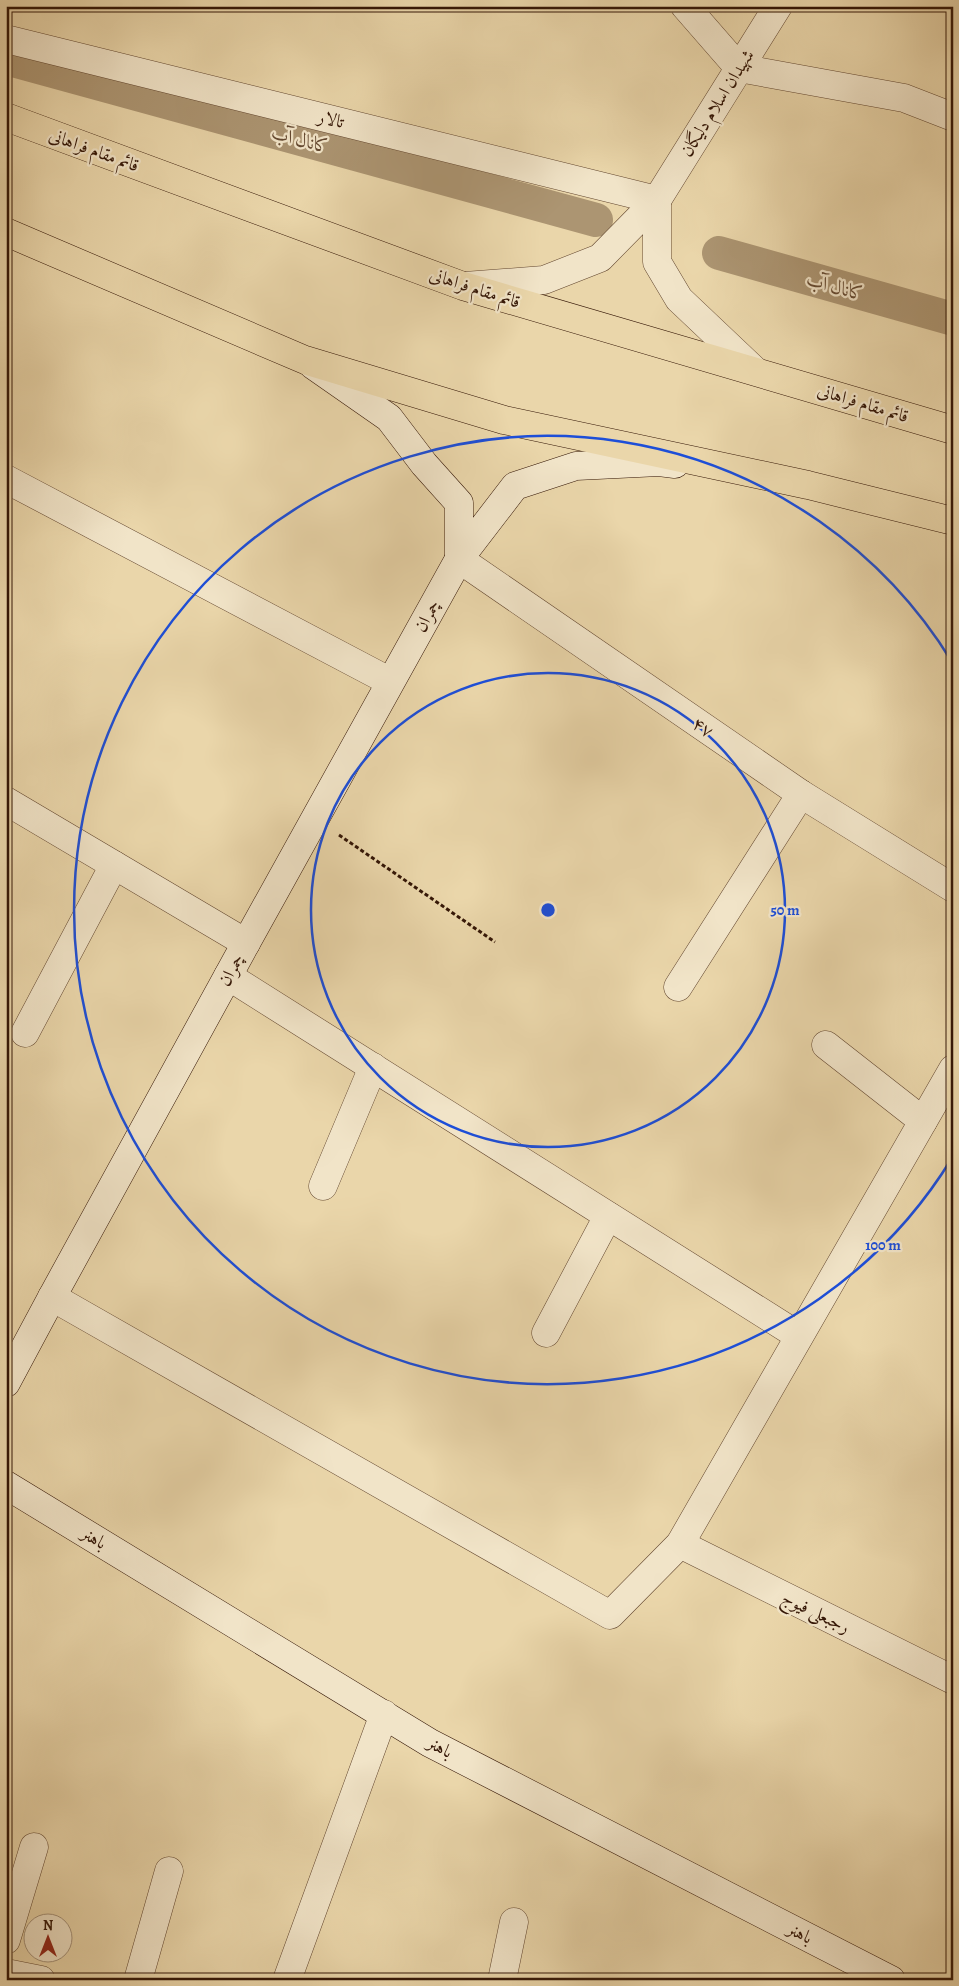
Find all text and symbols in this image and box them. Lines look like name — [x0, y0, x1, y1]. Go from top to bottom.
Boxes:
street label: شهیدان اسلام دلیگان — [674, 45, 763, 163]
street label: تالار — [313, 104, 347, 134]
water label: کانال آب — [269, 120, 333, 160]
street label: قائم مقام فراهانی — [44, 123, 142, 181]
street label: قائم مقام فراهانی — [425, 262, 523, 318]
water label: کانال آب — [804, 266, 868, 308]
street label: قائم مقام فراهانی — [813, 378, 912, 432]
street label: چمران — [408, 596, 446, 636]
street label: ۴۷ — [688, 711, 718, 743]
text: 50 m — [770, 900, 800, 920]
centre of rings — [539, 901, 557, 919]
street label: چمران — [212, 950, 250, 990]
text: 100 m — [865, 1235, 901, 1255]
street label: باهنر — [75, 1520, 111, 1555]
street label: رجبعلی فیوج — [776, 1585, 854, 1642]
street label: باهنر — [421, 1729, 457, 1764]
north arrow — [22, 1914, 72, 1964]
text: N — [43, 1916, 53, 1935]
street label: باهنر — [781, 1916, 817, 1949]

